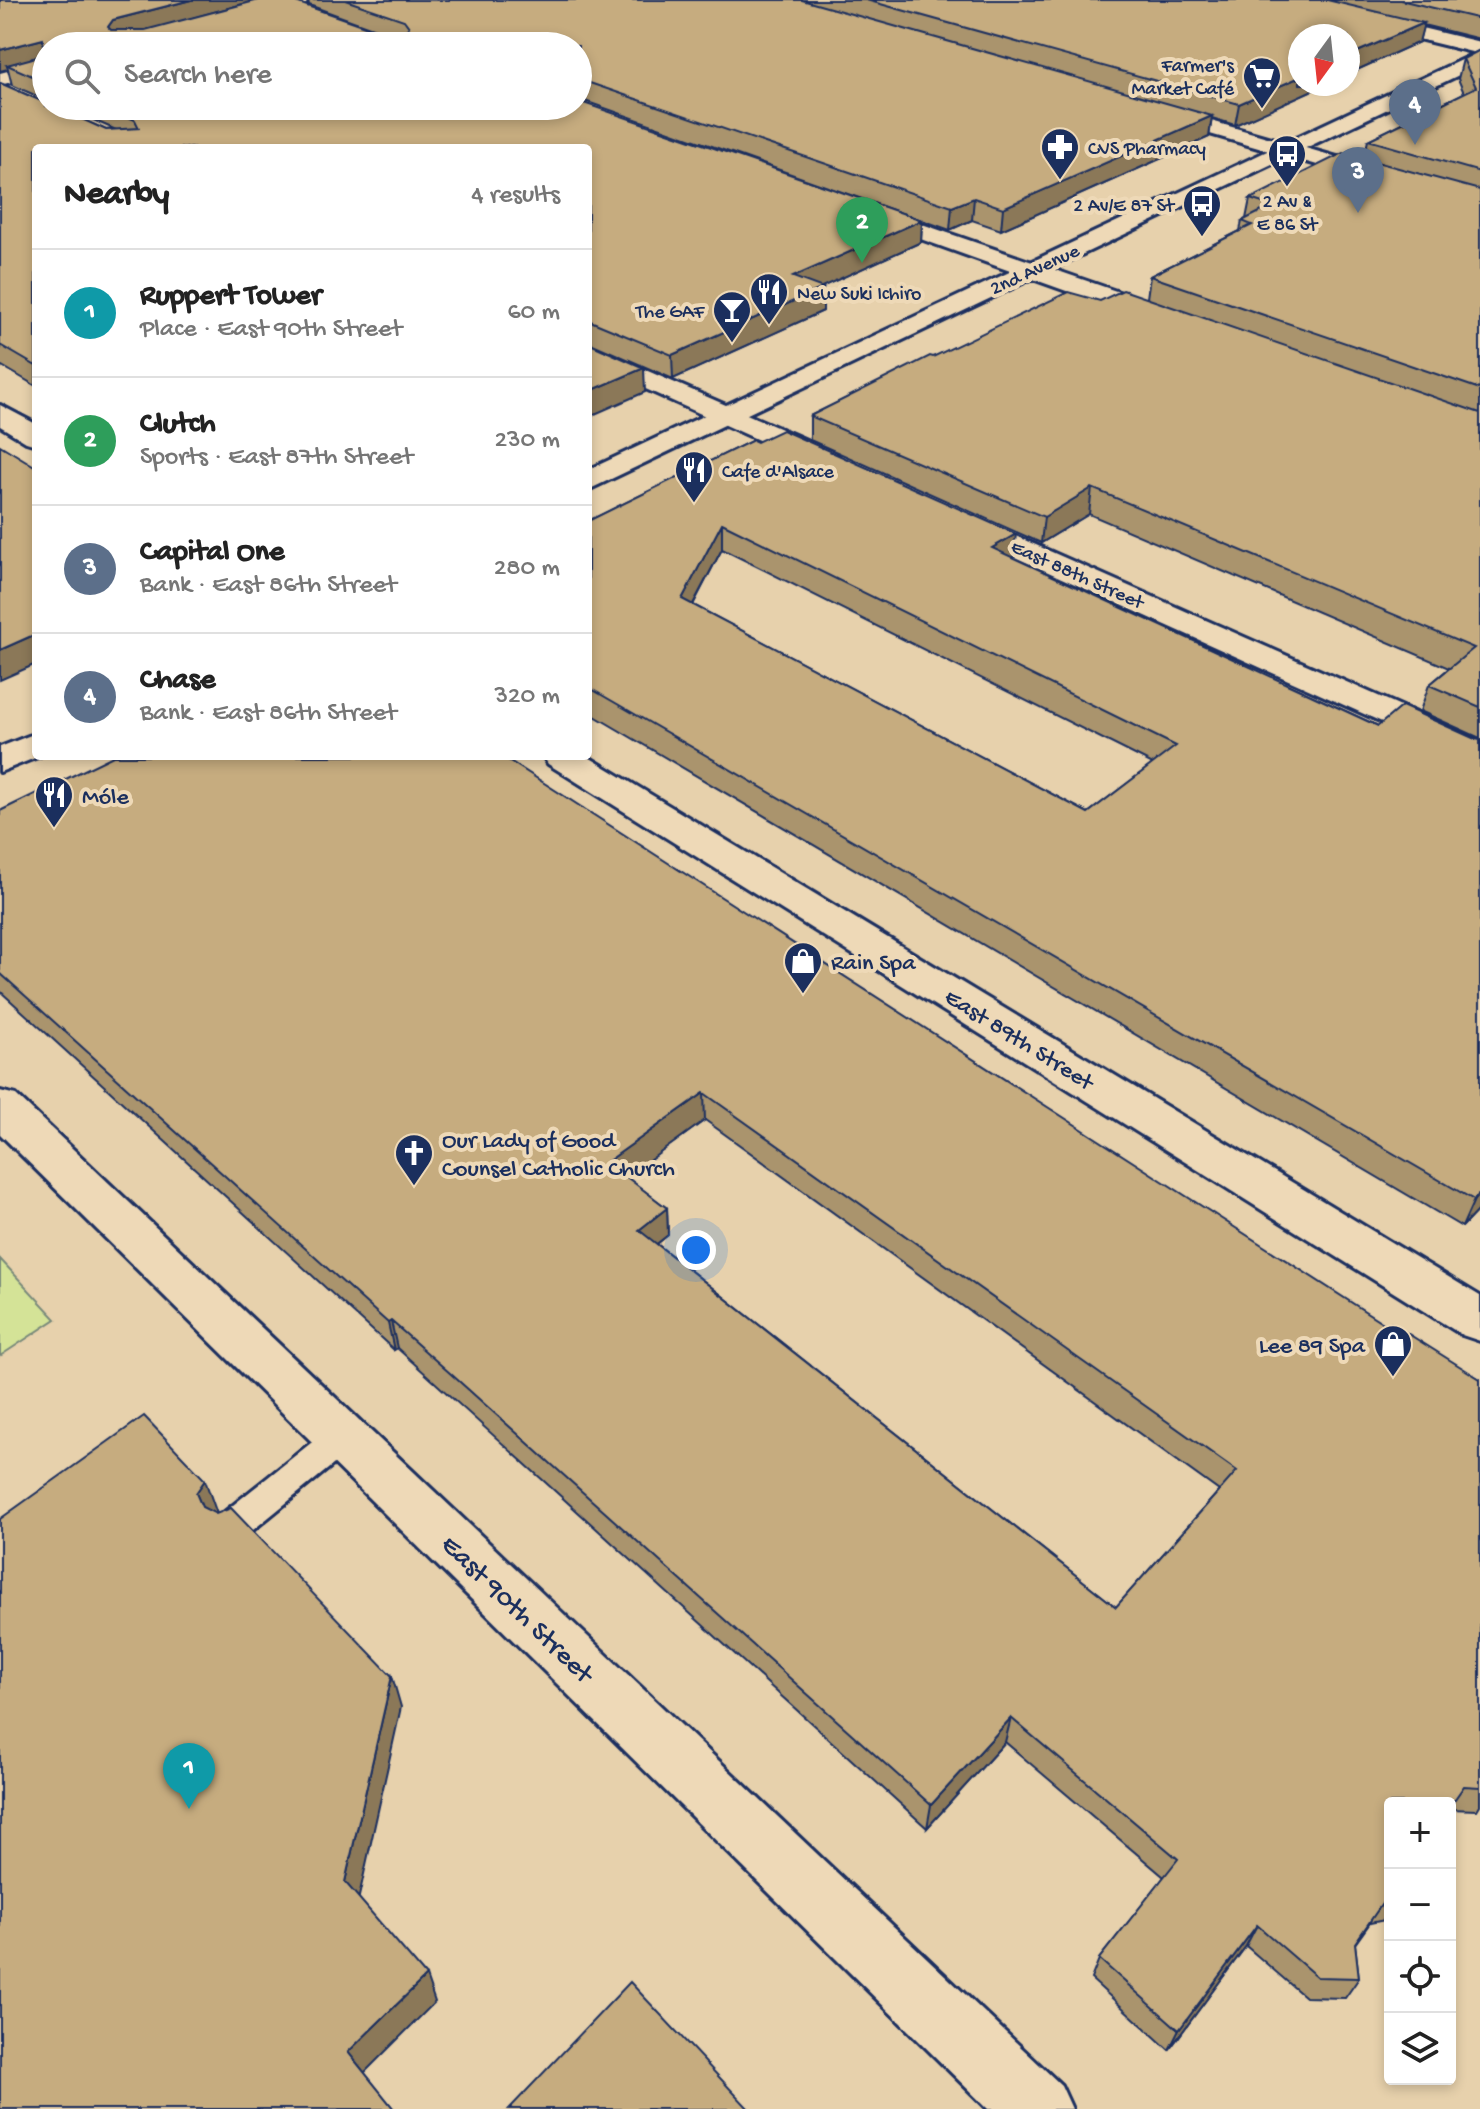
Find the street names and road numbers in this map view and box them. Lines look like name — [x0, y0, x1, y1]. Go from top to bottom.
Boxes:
street label: 2nd Avenue — [987, 240, 1084, 302]
street label: East 88th Street — [1007, 537, 1148, 616]
street label: East 89th Street — [938, 984, 1100, 1100]
street label: East 90th Street — [433, 1529, 601, 1693]

